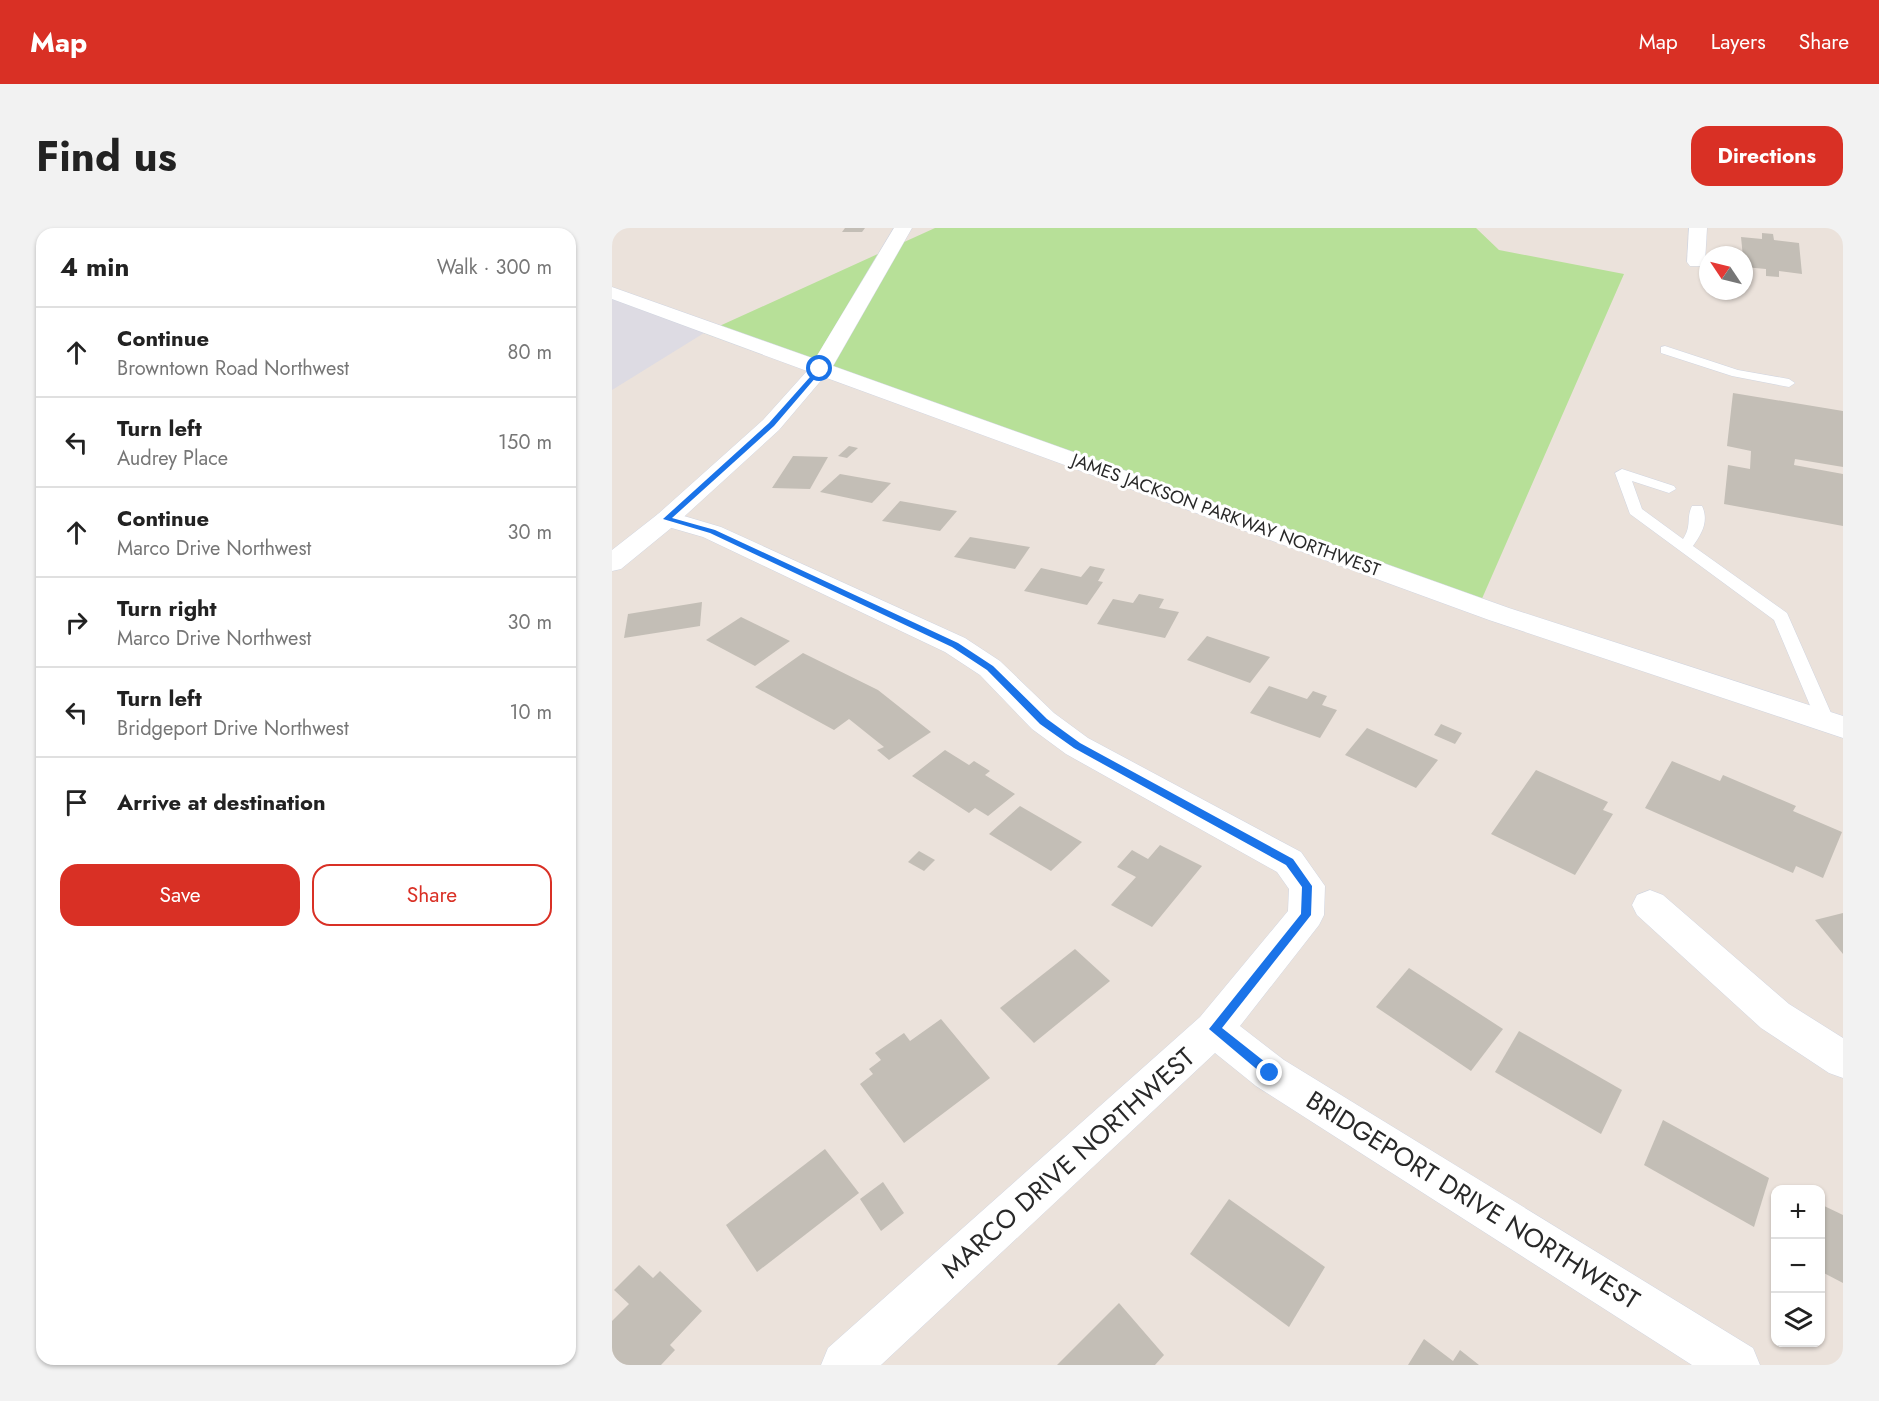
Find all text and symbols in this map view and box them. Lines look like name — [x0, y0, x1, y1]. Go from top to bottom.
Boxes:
text: Map — [30, 22, 87, 63]
text: Map — [1639, 27, 1678, 57]
text: Layers — [1711, 27, 1766, 57]
text: Share — [1799, 27, 1849, 57]
text: Find us — [36, 126, 177, 187]
button: Directions — [1691, 126, 1843, 186]
north arrow — [1699, 246, 1753, 300]
text: 4 min — [60, 248, 129, 286]
text: Walk · 300 m — [437, 253, 552, 282]
text: Continue — [117, 322, 209, 354]
icon: ahead — [60, 336, 93, 369]
text: 80 m — [507, 338, 552, 367]
text: Browntown Road Northwest — [117, 354, 349, 383]
route start — [806, 355, 832, 381]
text: Turn left — [117, 412, 202, 444]
icon: left — [60, 426, 93, 459]
text: 150 m — [498, 428, 552, 457]
text: Audrey Place — [117, 444, 228, 473]
street label: JAMES JACKSON PARKWAY NORTHWEST — [1066, 446, 1384, 583]
text: Continue — [117, 502, 209, 534]
icon: ahead — [60, 516, 93, 549]
text: 30 m — [507, 518, 552, 547]
text: Marco Drive Northwest — [117, 534, 311, 563]
text: Turn right — [117, 592, 217, 624]
icon: right — [60, 606, 93, 639]
text: 30 m — [507, 608, 552, 637]
text: Marco Drive Northwest — [117, 624, 311, 653]
text: Turn left — [117, 682, 202, 714]
icon: left — [60, 696, 93, 729]
text: 10 m — [509, 698, 552, 727]
text: Bridgeport Drive Northwest — [117, 714, 349, 743]
icon: arrive — [60, 786, 93, 819]
text: Arrive at destination — [117, 786, 326, 818]
button: Save — [60, 864, 300, 926]
button: Share — [312, 864, 552, 926]
street label: MARCO DRIVE NORTHWEST — [933, 1039, 1203, 1287]
route end — [1256, 1059, 1282, 1085]
street label: BRIDGEPORT DRIVE NORTHWEST — [1299, 1081, 1647, 1319]
map controls — [1771, 1185, 1825, 1347]
button: + — [1771, 1185, 1825, 1239]
button: − — [1771, 1239, 1825, 1293]
button: layers — [1771, 1293, 1825, 1347]

